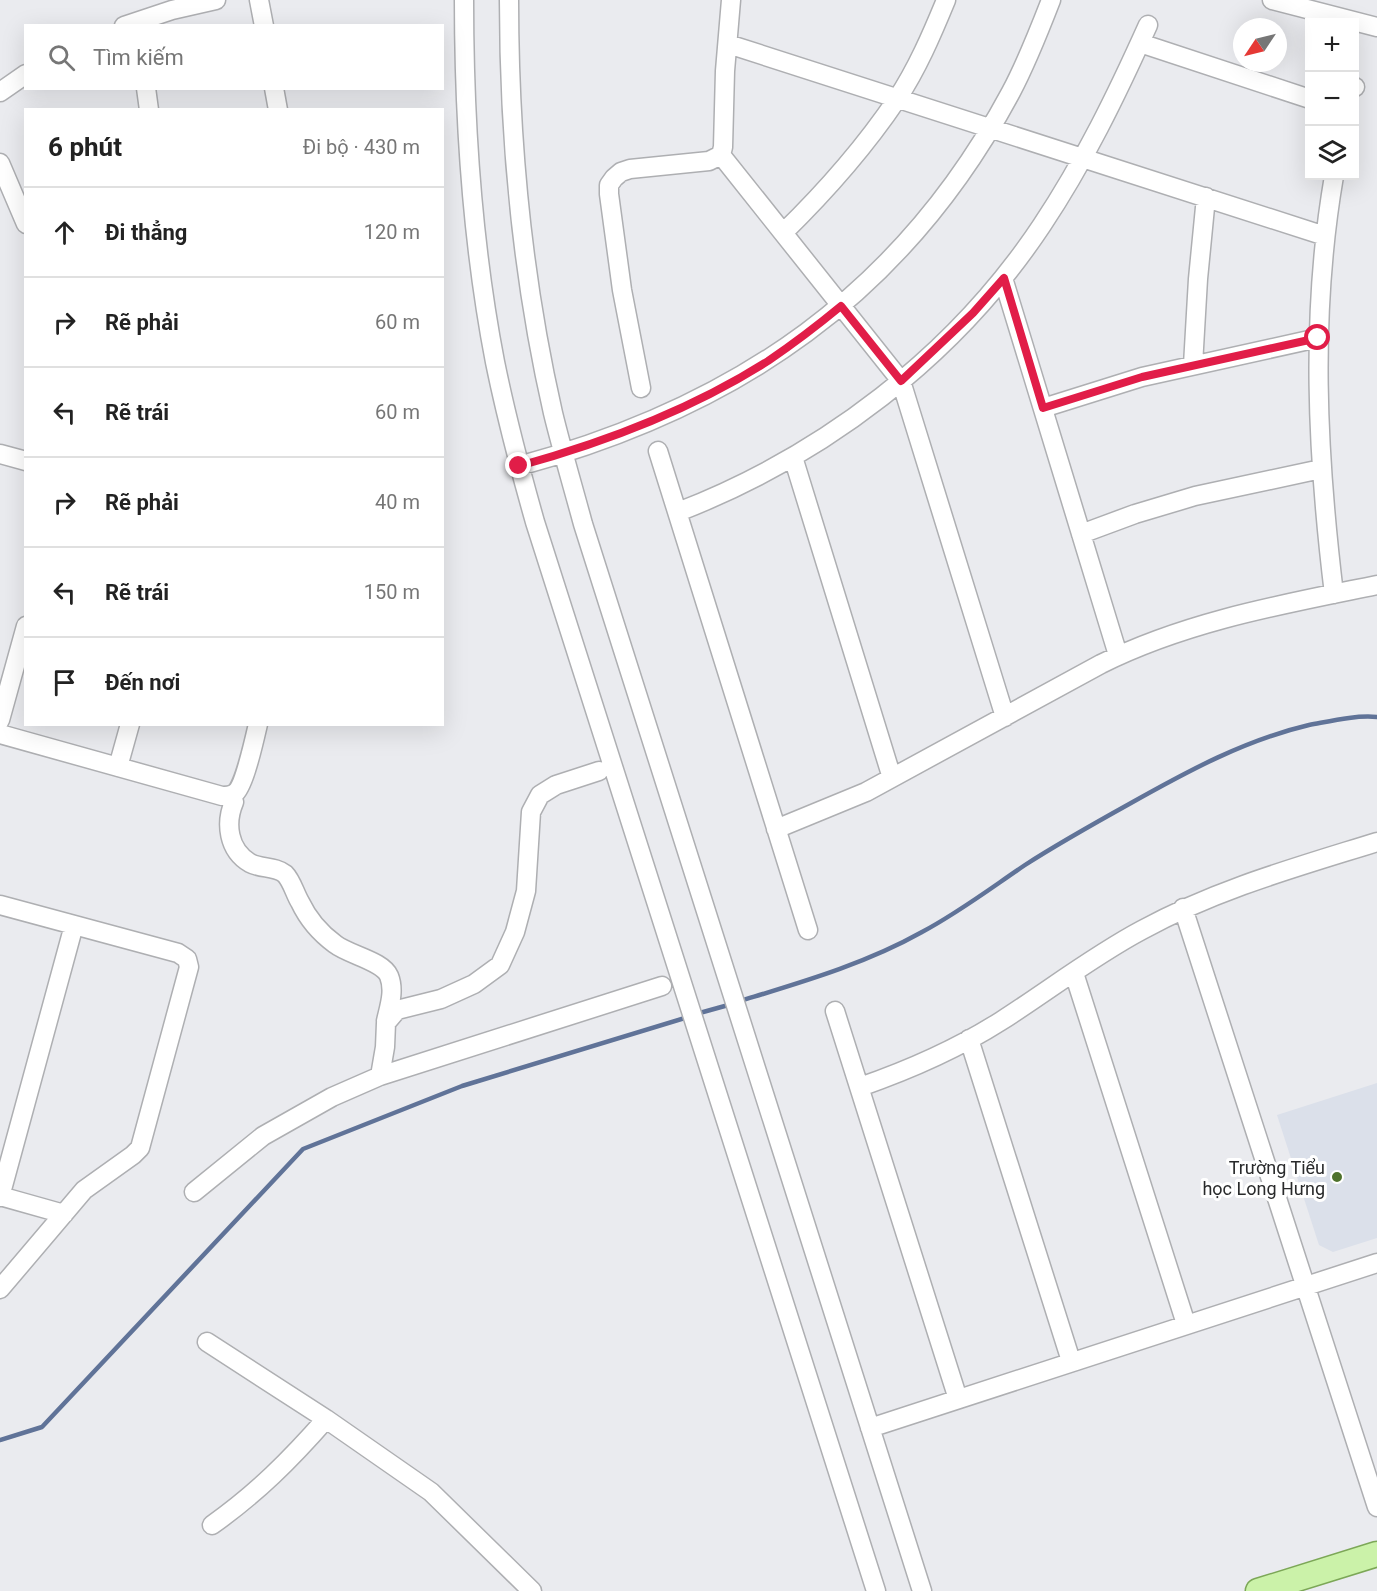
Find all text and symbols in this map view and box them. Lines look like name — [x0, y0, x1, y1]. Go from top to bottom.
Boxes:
north arrow — [1233, 18, 1287, 72]
map controls — [1305, 18, 1359, 180]
button: + — [1305, 18, 1359, 72]
search box — [24, 24, 444, 90]
icon: search — [45, 41, 78, 74]
text: Tìm kiếm — [93, 45, 184, 70]
button: − — [1305, 72, 1359, 126]
button: layers — [1305, 126, 1359, 180]
text: 6 phút — [48, 132, 122, 162]
text: Đi bộ · 430 m — [303, 135, 420, 159]
icon: ahead — [48, 216, 81, 249]
text: Đi thẳng — [105, 220, 187, 245]
text: 120 m — [364, 220, 420, 244]
icon: right — [48, 306, 81, 339]
text: Rẽ phải — [105, 310, 179, 335]
text: 60 m — [375, 310, 420, 334]
route start — [1304, 324, 1330, 350]
icon: left — [48, 396, 81, 429]
text: Rẽ trái — [105, 400, 169, 425]
text: 60 m — [375, 400, 420, 424]
route end — [505, 452, 531, 478]
icon: right — [48, 486, 81, 519]
text: Rẽ phải — [105, 490, 179, 515]
text: 40 m — [375, 490, 420, 514]
icon: left — [48, 576, 81, 609]
text: Rẽ trái — [105, 580, 169, 605]
text: 150 m — [364, 580, 420, 604]
icon: arrive — [48, 666, 81, 699]
text: Đến nơi — [105, 670, 180, 695]
place label: Trường Tiểu học Long Hưng — [1202, 1157, 1325, 1199]
marker: Trường Tiểu học Long Hưng — [1330, 1170, 1344, 1184]

